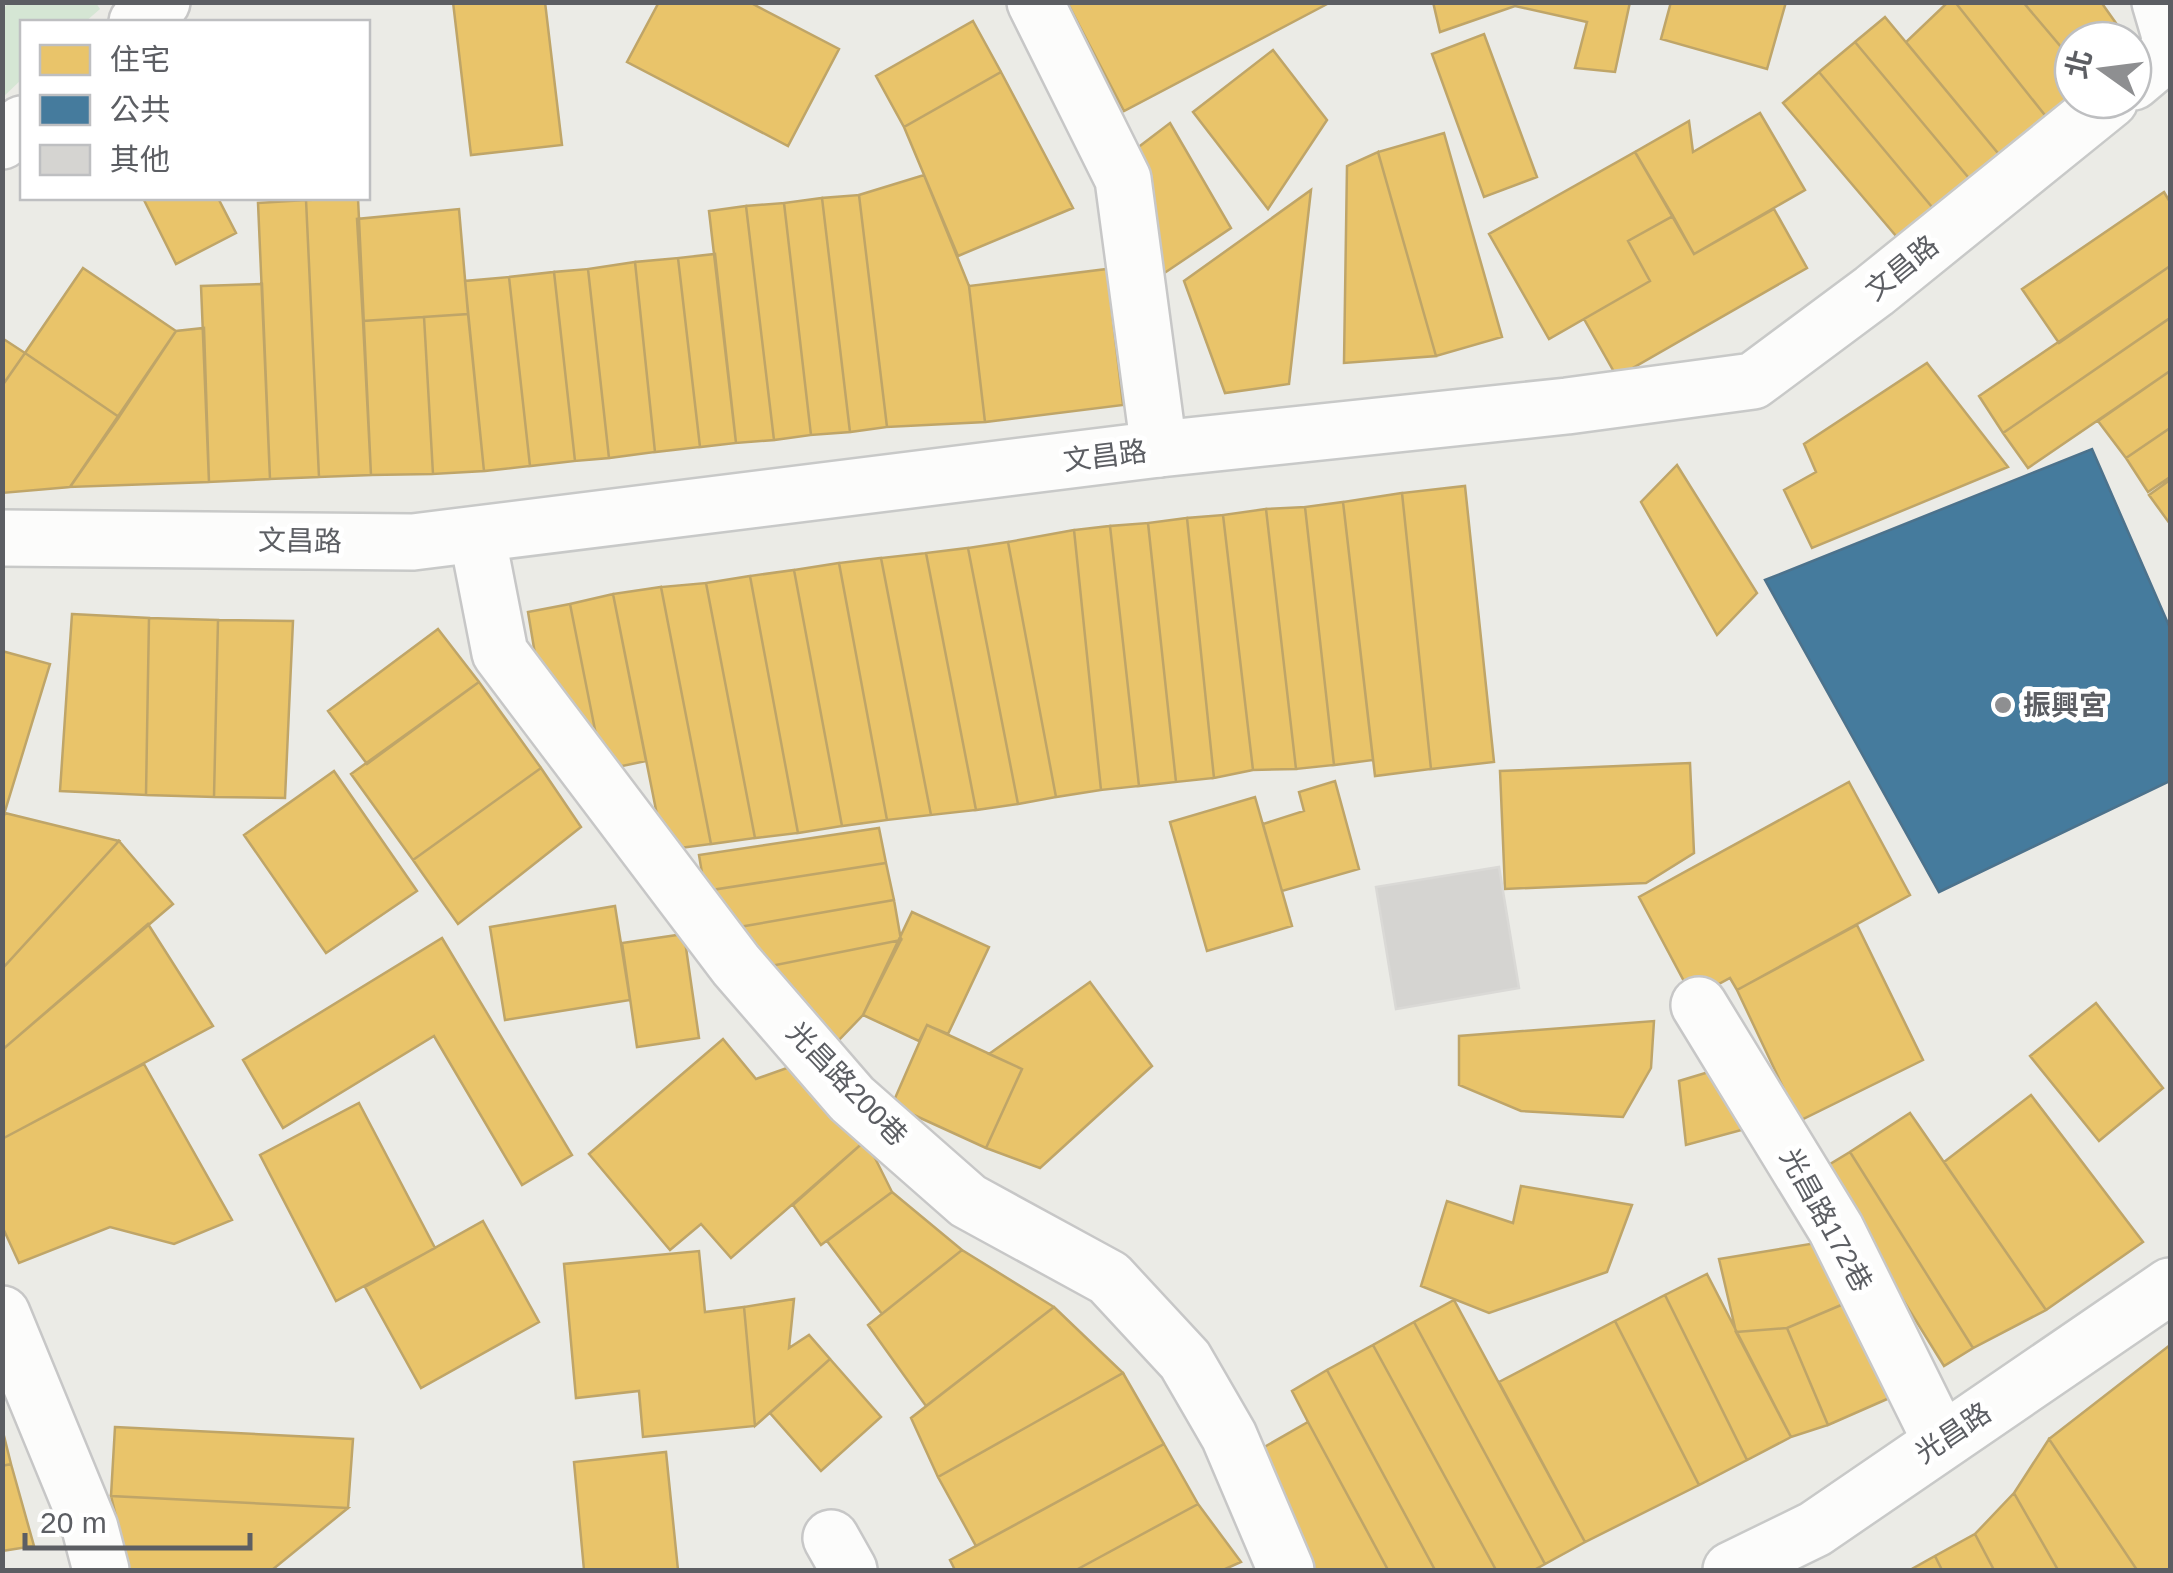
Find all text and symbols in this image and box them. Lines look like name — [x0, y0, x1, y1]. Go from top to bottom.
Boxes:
legend — [20, 20, 370, 200]
north arrow — [2053, 20, 2153, 120]
text: 住宅 — [110, 43, 170, 76]
text: 北 — [2061, 47, 2098, 81]
text: 公共 — [110, 93, 170, 126]
text: 其他 — [110, 143, 170, 176]
street label: 文昌路 — [1860, 230, 1944, 306]
street label: 文昌路 — [1061, 435, 1149, 477]
street label: 文昌路 — [258, 525, 342, 557]
place label: 振興宮 — [2023, 690, 2107, 721]
marker: 振興宮 — [1992, 694, 2014, 716]
street label: 光昌路200巷 — [781, 1016, 913, 1152]
street label: 光昌路172巷 — [1774, 1143, 1878, 1297]
street label: 光昌路 — [1910, 1397, 1996, 1469]
scale bar — [25, 1488, 250, 1550]
text: 20 m — [40, 1506, 107, 1539]

